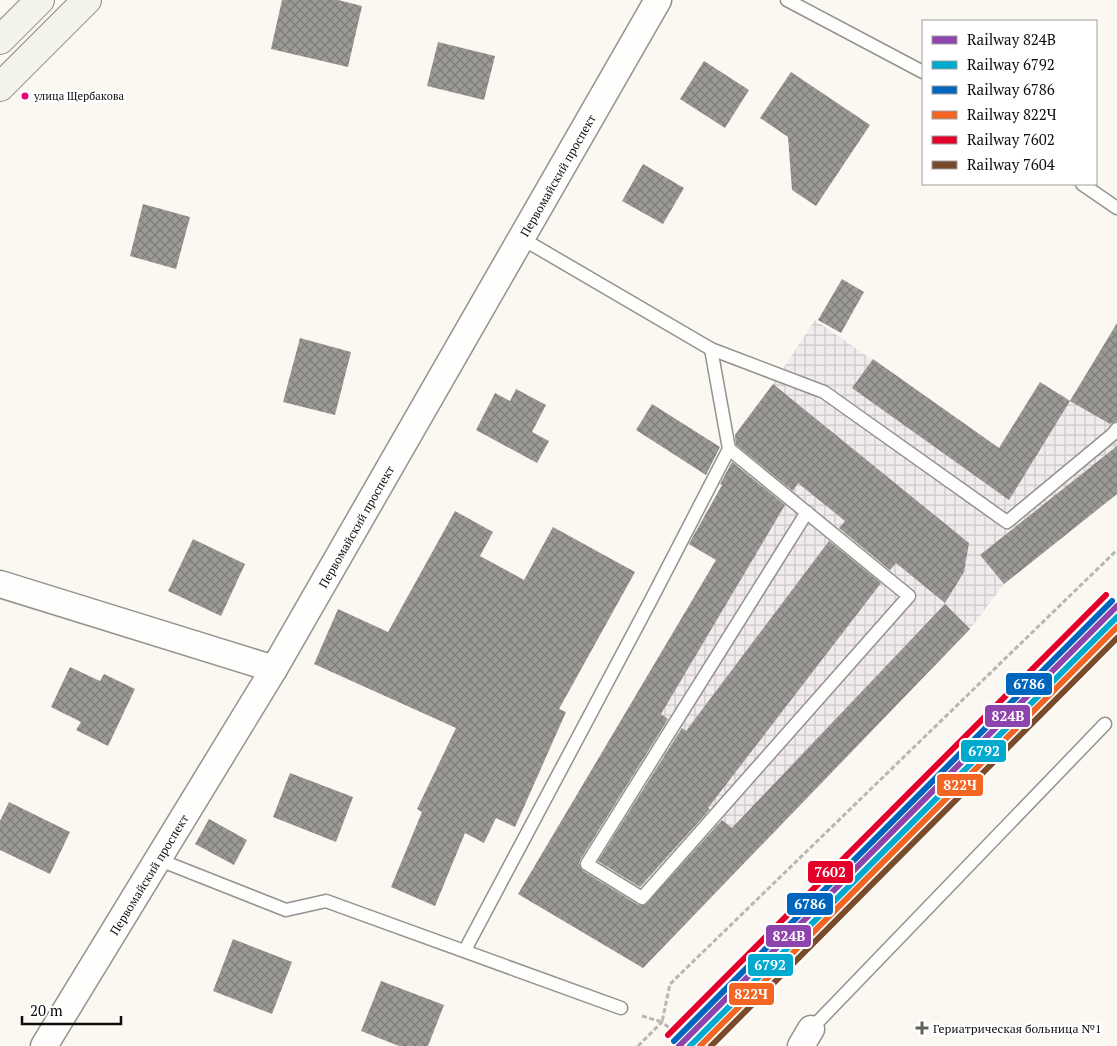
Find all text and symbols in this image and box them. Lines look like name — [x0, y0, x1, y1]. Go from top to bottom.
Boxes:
legend — [922, 20, 1097, 185]
text: Railway 824В — [967, 29, 1056, 49]
text: Railway 6792 — [967, 54, 1055, 74]
text: Railway 6786 — [967, 79, 1055, 99]
place label: улица Щербакова — [33, 89, 125, 103]
marker: улица Щербакова — [20, 91, 30, 101]
text: Railway 822Ч — [967, 104, 1057, 124]
street label: Первомайский проспект — [516, 111, 598, 239]
text: Railway 7602 — [967, 129, 1055, 149]
text: Railway 7604 — [967, 154, 1055, 174]
street label: Первомайский проспект — [315, 463, 397, 590]
line badge: 6786 — [1005, 672, 1053, 696]
text: 6786 — [1013, 674, 1045, 693]
line badge: 824В — [984, 704, 1031, 728]
text: 824В — [992, 706, 1024, 725]
line badge: 6792 — [960, 739, 1007, 763]
text: 6792 — [968, 741, 1000, 760]
line badge: 822Ч — [936, 773, 984, 797]
text: 822Ч — [943, 775, 977, 794]
street label: Первомайский проспект — [106, 811, 191, 937]
line badge: 7602 — [807, 860, 854, 884]
text: 7602 — [814, 862, 846, 881]
line badge: 6786 — [786, 892, 834, 916]
text: 6786 — [794, 894, 826, 913]
line badge: 824В — [765, 924, 812, 948]
text: 824В — [773, 926, 805, 945]
line badge: 6792 — [747, 953, 794, 977]
text: 6792 — [754, 955, 786, 974]
line badge: 822Ч — [728, 982, 775, 1006]
text: 822Ч — [734, 984, 768, 1003]
scale bar — [22, 994, 121, 1026]
text: 20 m — [30, 1000, 63, 1020]
marker: Гериатрическая больница №1 — [915, 1021, 929, 1035]
place label: Гериатрическая больница №1 — [933, 1021, 1101, 1036]

